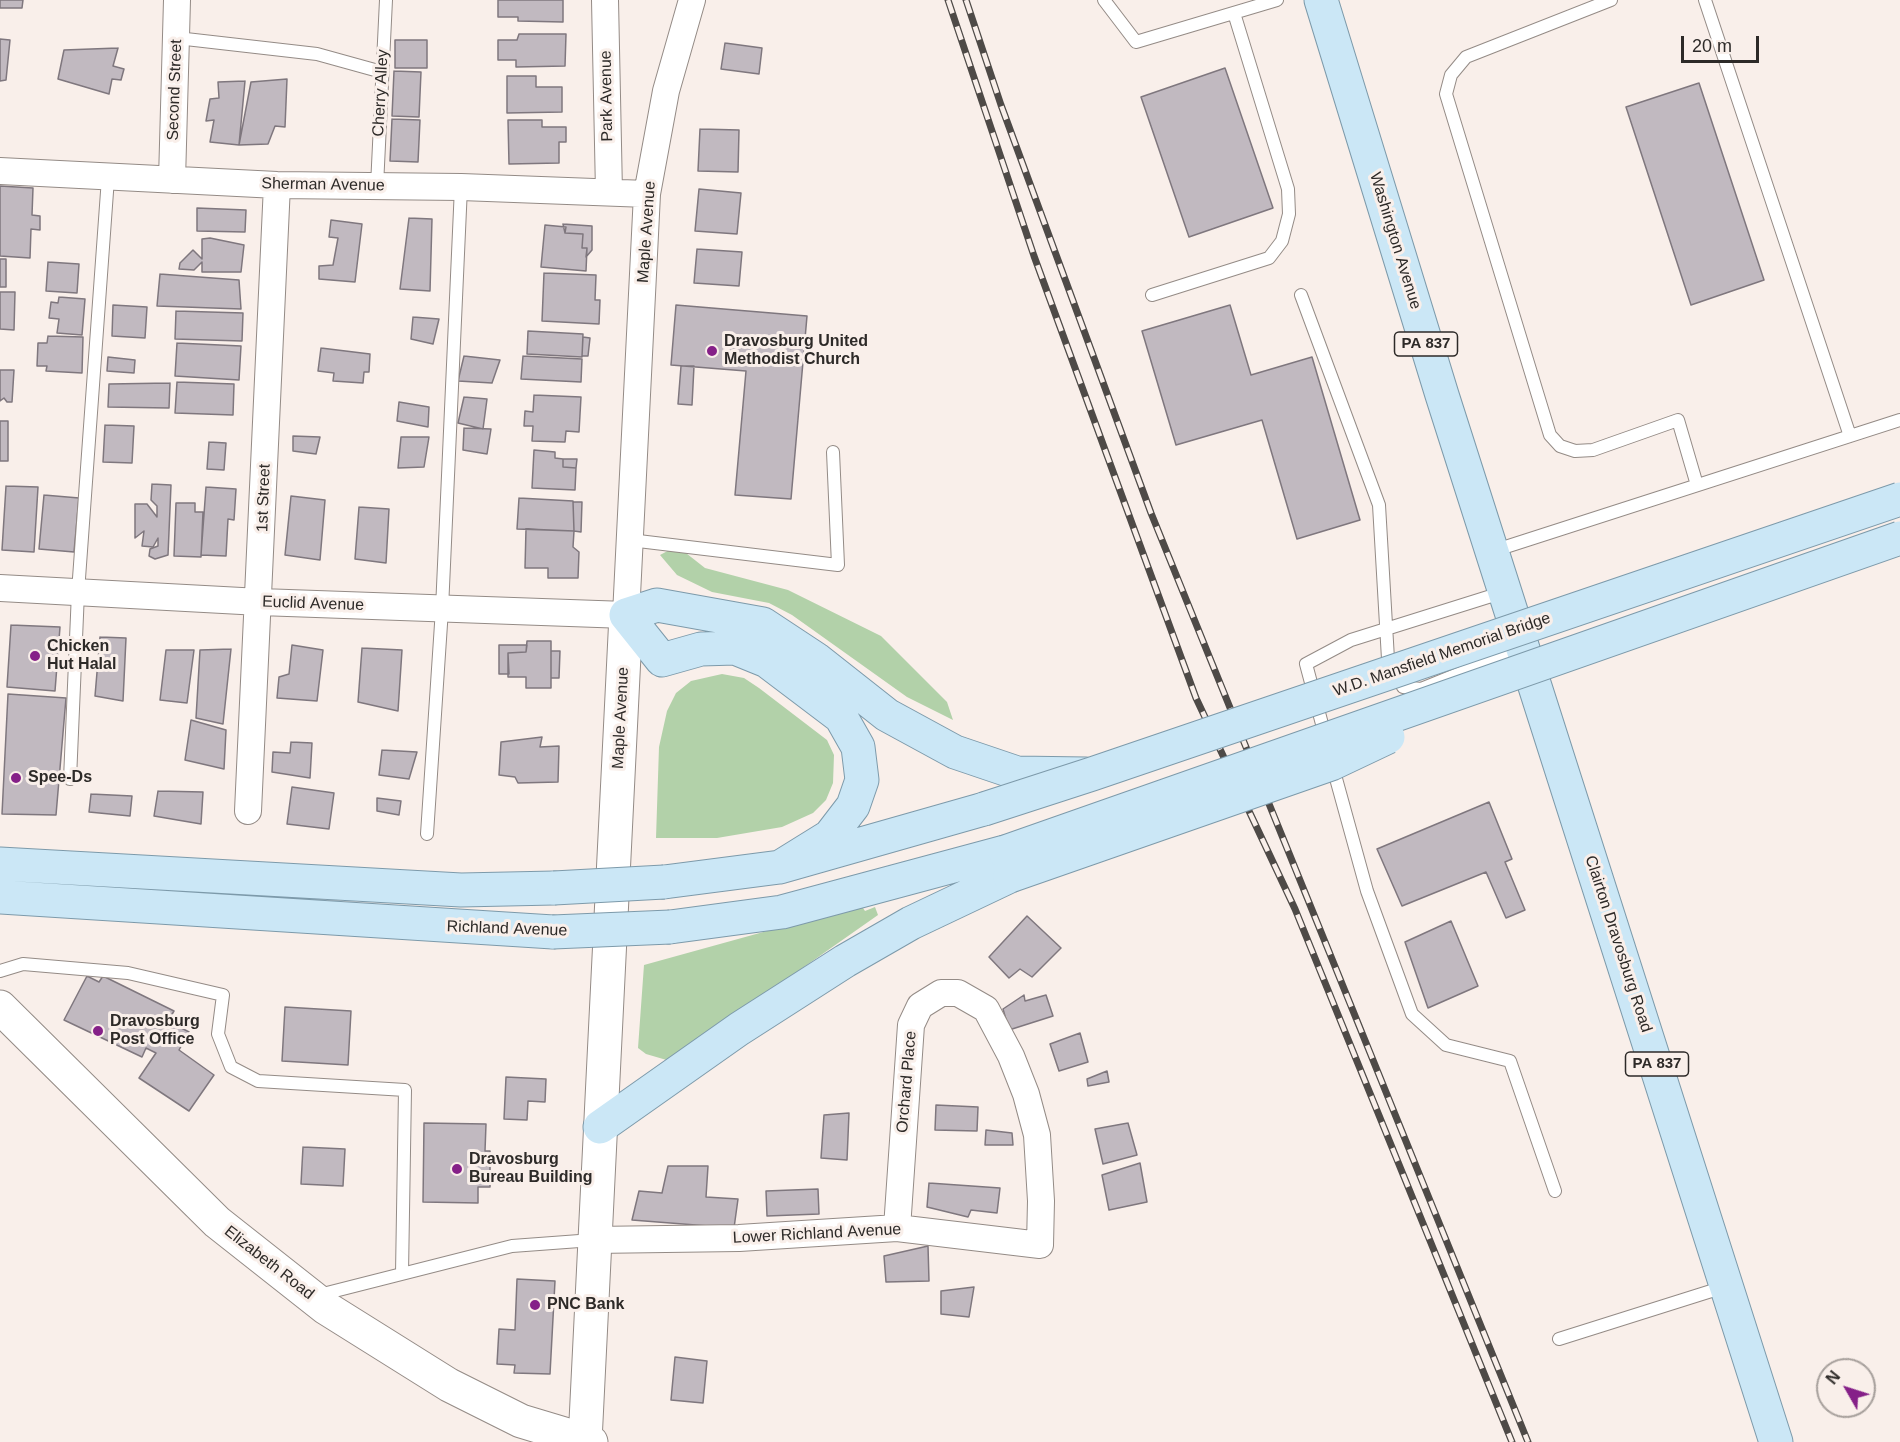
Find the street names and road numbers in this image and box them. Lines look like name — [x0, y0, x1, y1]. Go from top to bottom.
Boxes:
street label: Second Street — [164, 39, 186, 141]
street label: Cherry Alley — [369, 49, 393, 137]
street label: Park Avenue — [597, 50, 617, 142]
street label: Washington Avenue — [1365, 170, 1425, 312]
street label: Sherman Avenue — [261, 174, 385, 196]
street label: Maple Avenue — [634, 180, 660, 284]
road number: PA 837 — [1394, 332, 1458, 356]
street label: 1st Street — [253, 463, 275, 533]
street label: Euclid Avenue — [262, 593, 364, 615]
street label: W.D. Mansfield Memorial Bridge — [1331, 609, 1553, 701]
street label: Maple Avenue — [609, 667, 633, 769]
street label: Clairton Dravosburg Road — [1580, 853, 1656, 1035]
street label: Richland Avenue — [446, 917, 568, 941]
street label: Orchard Place — [893, 1030, 921, 1134]
road number: PA 837 — [1626, 1052, 1688, 1076]
street label: Lower Richland Avenue — [732, 1220, 902, 1248]
street label: Elizabeth Road — [220, 1222, 318, 1304]

